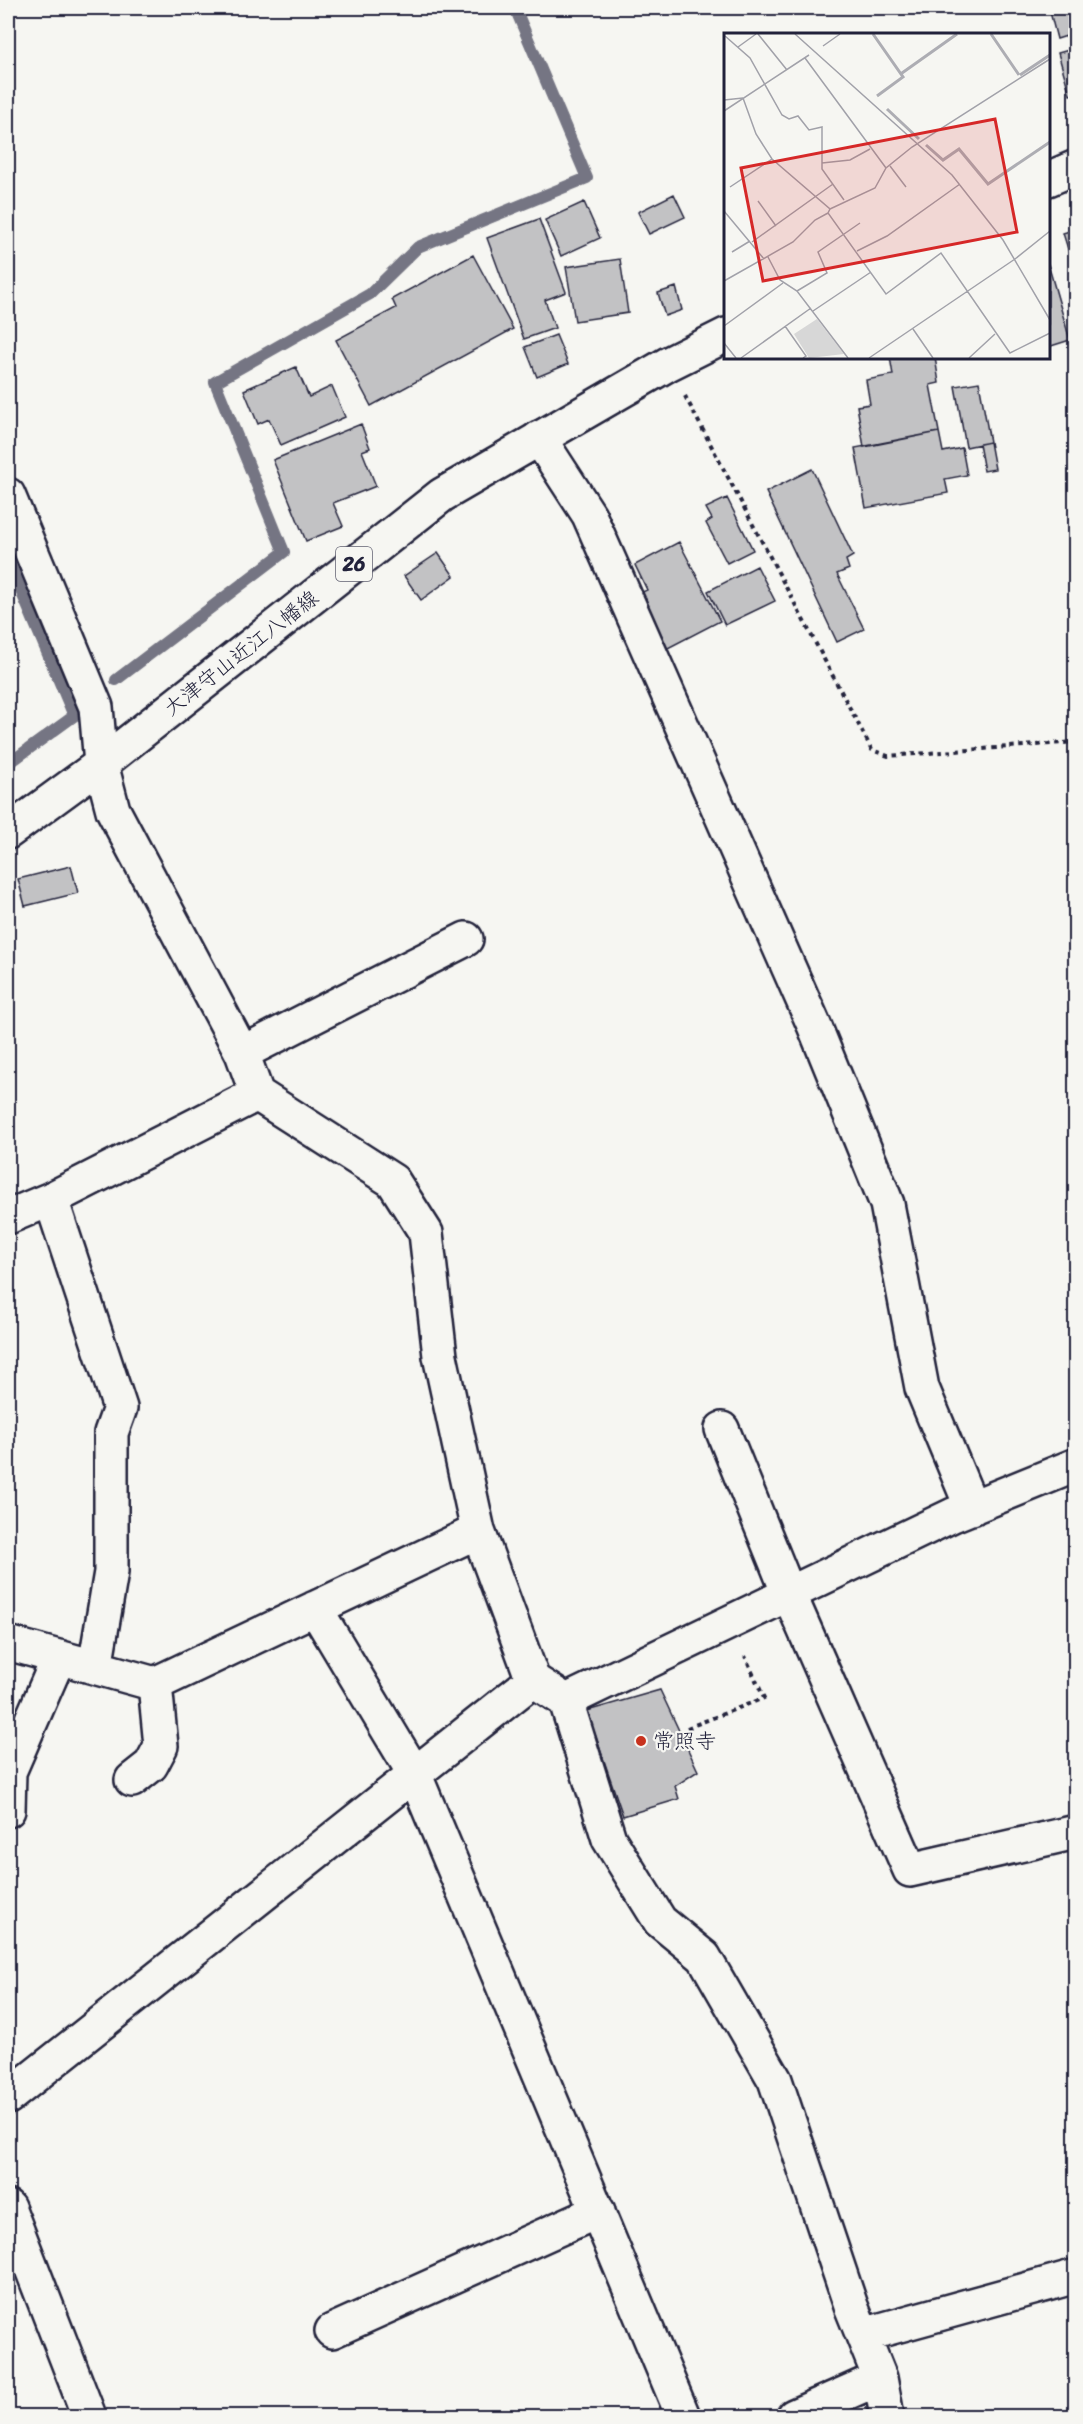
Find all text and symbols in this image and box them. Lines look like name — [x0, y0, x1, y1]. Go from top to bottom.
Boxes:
inset map — [724, 33, 1050, 358]
road number: 26 — [336, 547, 372, 581]
street label: 大津守山近江八幡線 — [155, 580, 327, 726]
place label: 常照寺 — [653, 1722, 716, 1760]
marker: 常照寺 — [634, 1734, 648, 1748]

